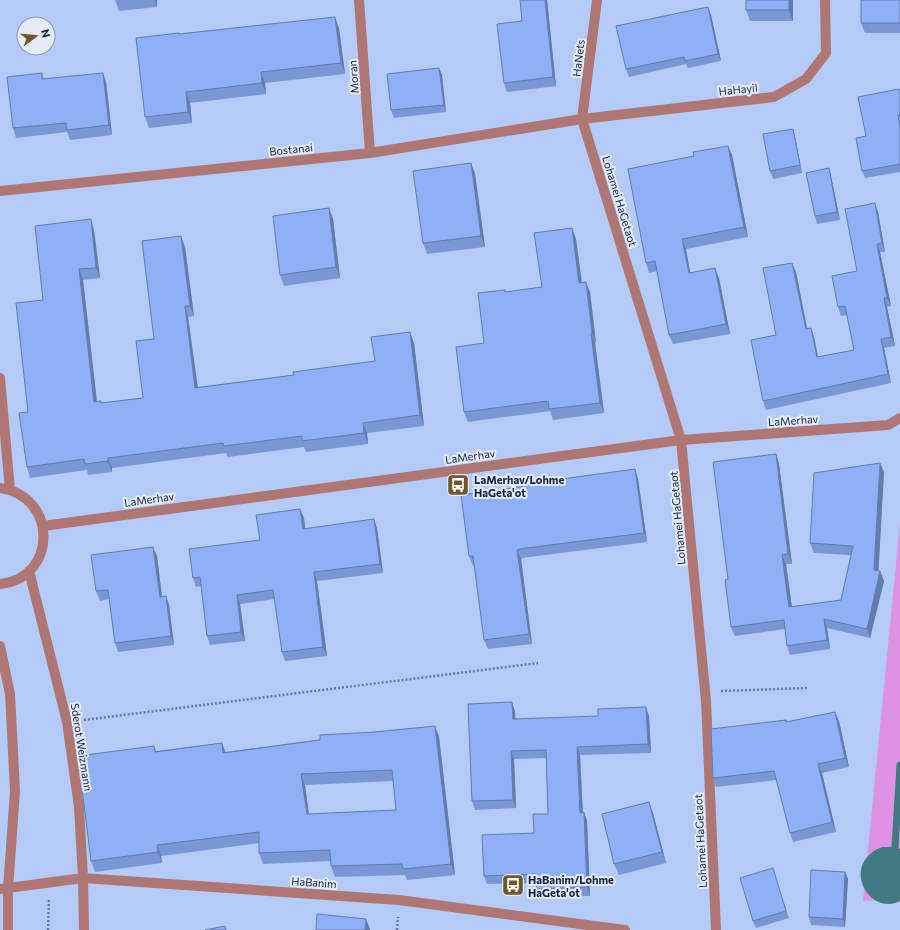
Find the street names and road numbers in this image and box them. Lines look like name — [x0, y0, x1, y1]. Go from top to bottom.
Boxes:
street label: HaNets — [569, 39, 587, 77]
street label: Moran — [345, 60, 361, 94]
street label: HaHayil — [718, 80, 758, 98]
street label: Bostanai — [269, 140, 314, 158]
street label: Lohamei HaGetaot — [600, 154, 640, 248]
street label: LaMerhav — [767, 412, 819, 428]
street label: LaMerhav — [444, 446, 496, 466]
street label: Lohamei HaGetaot — [666, 470, 688, 566]
street label: LaMerhav — [123, 489, 175, 509]
street label: Sderot Weizmann — [69, 702, 95, 792]
street label: Lohamei HaGetaot — [691, 793, 709, 888]
street label: HaBanim — [291, 874, 337, 890]

